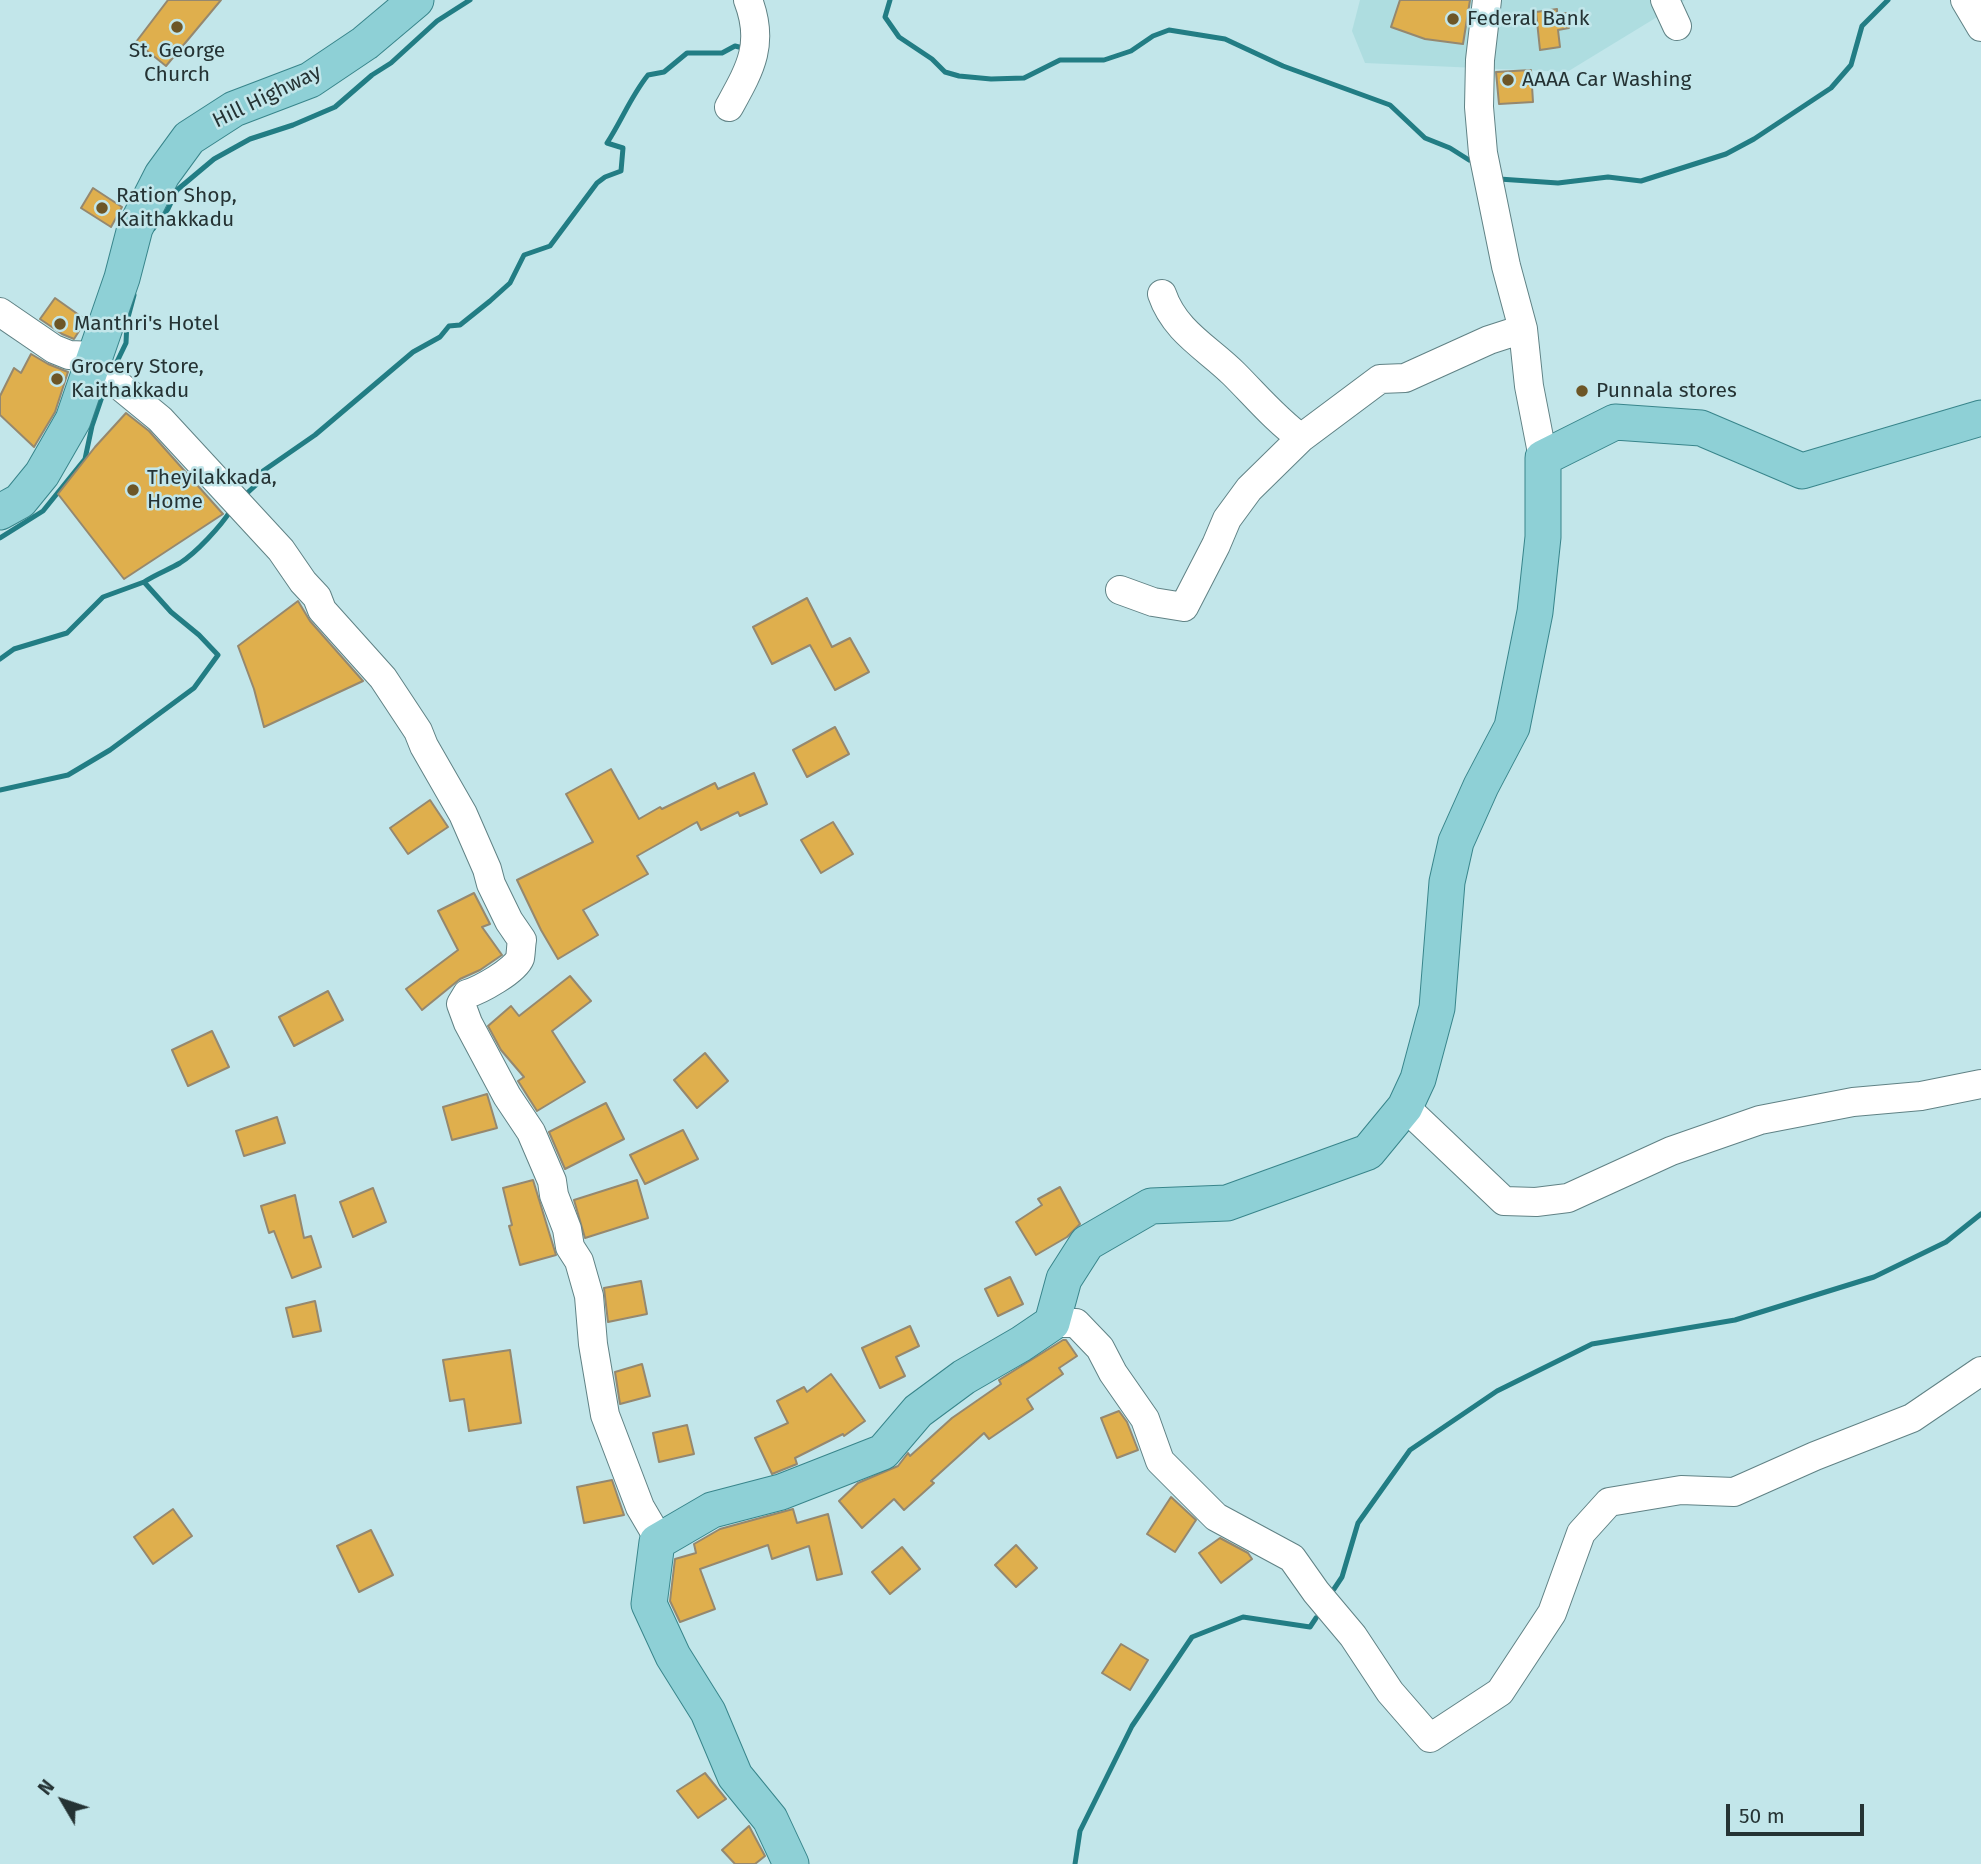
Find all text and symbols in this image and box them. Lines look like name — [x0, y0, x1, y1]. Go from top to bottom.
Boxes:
place label: Federal Bank — [1467, 6, 1590, 32]
marker: Federal Bank — [1445, 11, 1461, 27]
marker: St. George Church — [169, 19, 185, 35]
place label: St. George Church — [129, 38, 225, 88]
street label: Hill Highway — [209, 60, 325, 134]
place label: AAAA Car Washing — [1522, 67, 1692, 93]
marker: AAAA Car Washing — [1500, 72, 1516, 88]
place label: Ration Shop, Kaithakkadu — [116, 183, 237, 233]
marker: Ration Shop, Kaithakkadu — [94, 200, 110, 216]
place label: Manthri's Hotel — [74, 311, 219, 337]
marker: Manthri's Hotel — [52, 316, 68, 332]
place label: Grocery Store, Kaithakkadu — [71, 354, 204, 404]
marker: Grocery Store, Kaithakkadu — [49, 371, 65, 387]
place label: Punnala stores — [1596, 378, 1737, 404]
marker: Punnala stores — [1574, 383, 1590, 399]
place label: Theyilakkada, Home — [147, 465, 277, 515]
marker: Theyilakkada, Home — [125, 482, 141, 498]
north arrow — [28, 1766, 98, 1836]
text: N — [33, 1775, 59, 1800]
scale bar — [1729, 1790, 1867, 1834]
text: 50 m — [1739, 1803, 1785, 1829]

